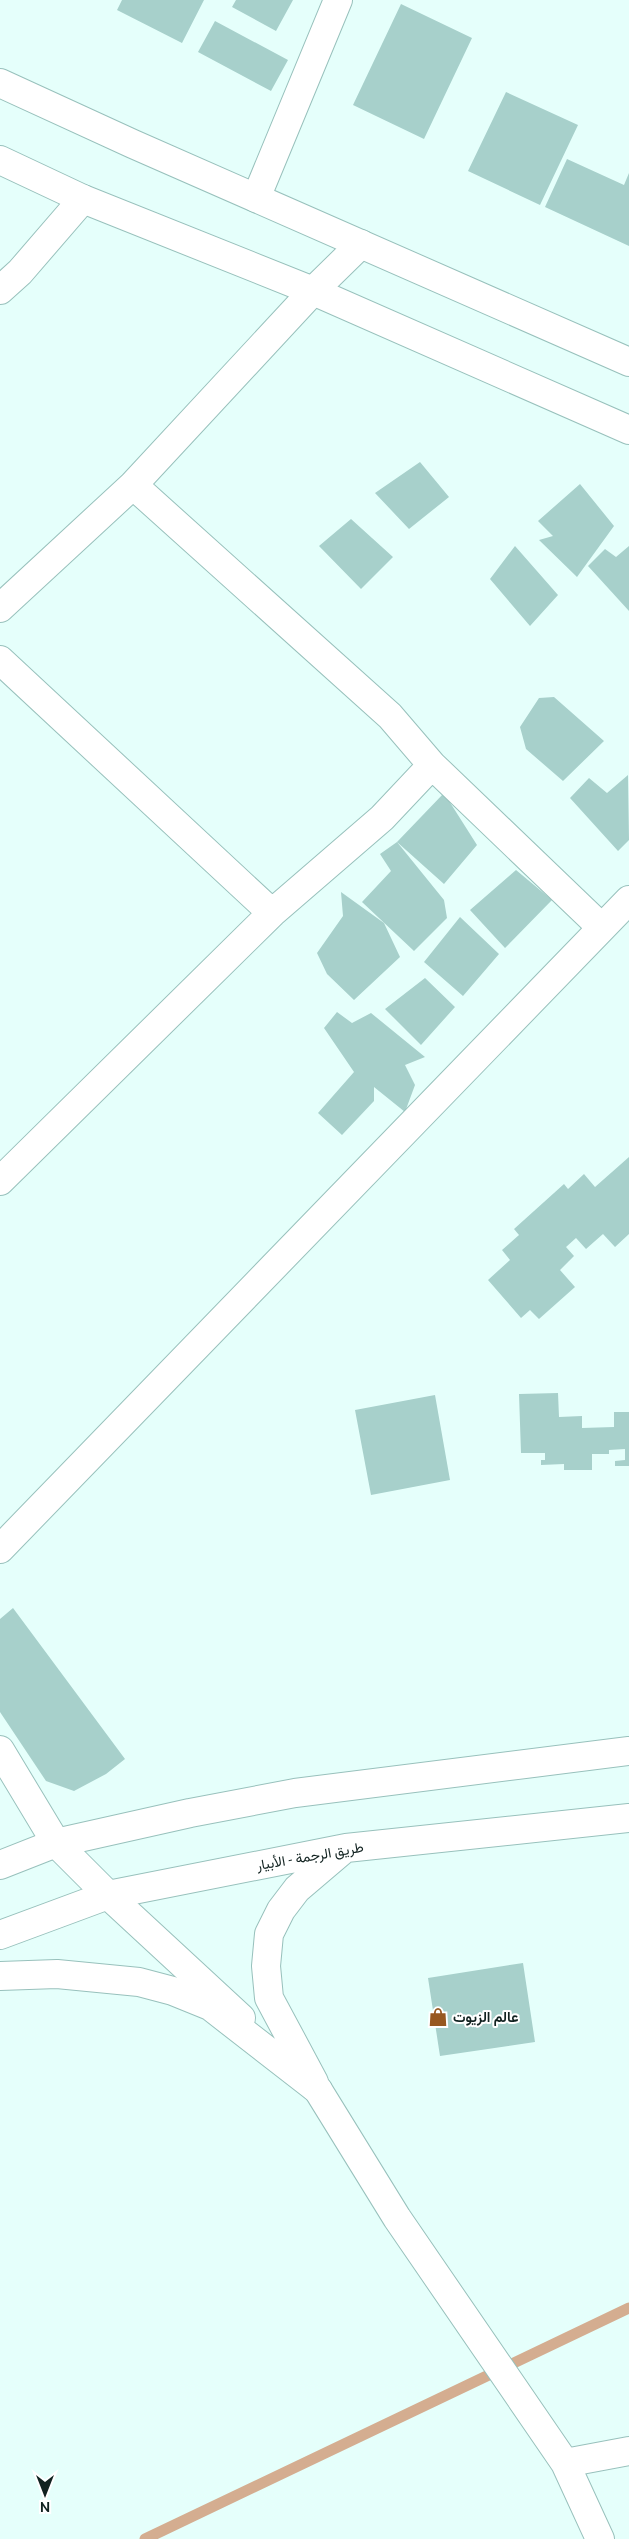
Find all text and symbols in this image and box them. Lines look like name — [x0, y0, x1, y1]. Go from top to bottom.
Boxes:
street label: طريق الرجمة - الأبيار — [254, 1839, 365, 1874]
shop icon: عالم الزيوت — [427, 2006, 449, 2028]
place label: عالم الزيوت — [453, 2009, 518, 2026]
north arrow — [20, 2469, 70, 2519]
text: N — [40, 2499, 50, 2515]

